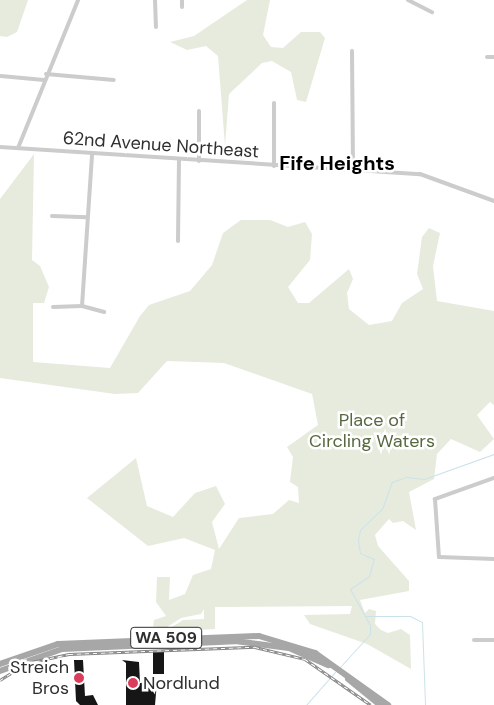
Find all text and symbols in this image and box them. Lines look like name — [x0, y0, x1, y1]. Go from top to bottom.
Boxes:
street label: 62nd Avenue Northeast — [62, 127, 260, 163]
district label: Fife Heights — [279, 151, 395, 175]
park label: Place of Circling Waters — [309, 410, 435, 452]
road number: WA 509 — [130, 624, 202, 651]
place label: Streich Bros — [10, 657, 69, 700]
marker: Streich Bros — [73, 672, 85, 684]
place label: Nordlund — [143, 672, 220, 694]
marker: Nordlund — [127, 677, 139, 689]

